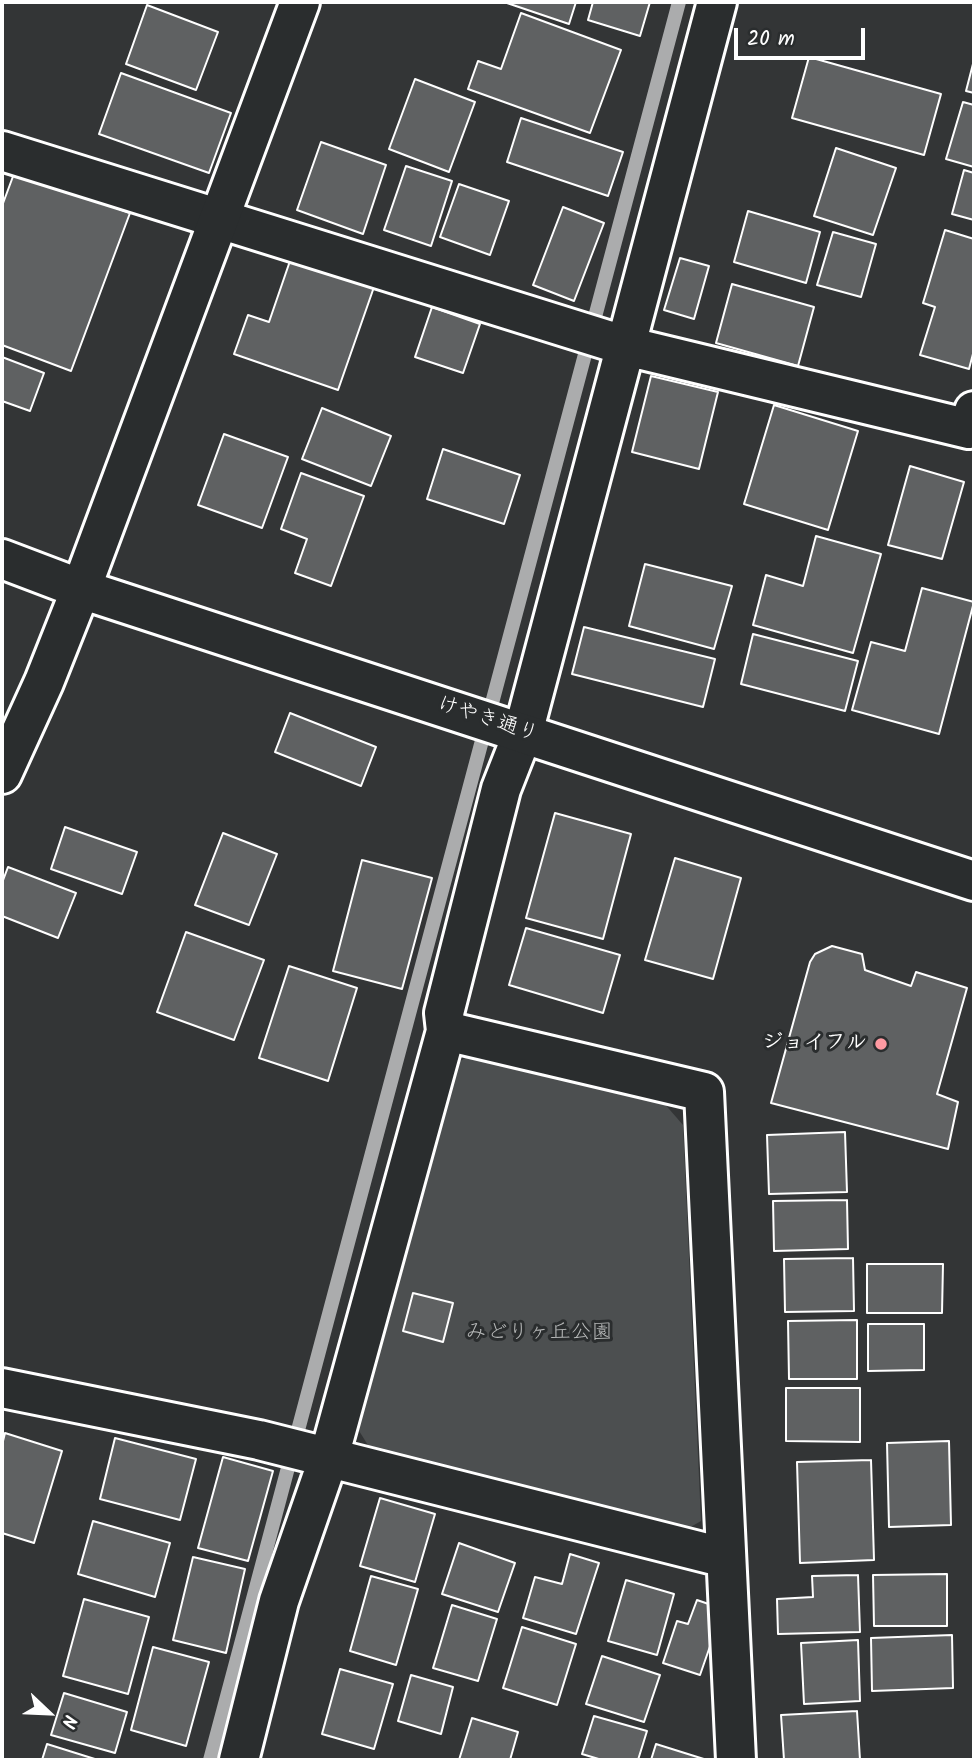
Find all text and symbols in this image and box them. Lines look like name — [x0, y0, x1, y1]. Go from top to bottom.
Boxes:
scale bar — [738, 14, 869, 58]
text: 20 m — [747, 23, 795, 56]
street label: けやき通り — [433, 693, 541, 749]
place label: ジョイフル — [762, 1031, 867, 1057]
marker: ジョイフル — [873, 1036, 889, 1052]
park label: みどりヶ丘公園 — [466, 1321, 612, 1347]
north arrow — [14, 1678, 84, 1748]
text: N — [52, 1710, 84, 1733]

